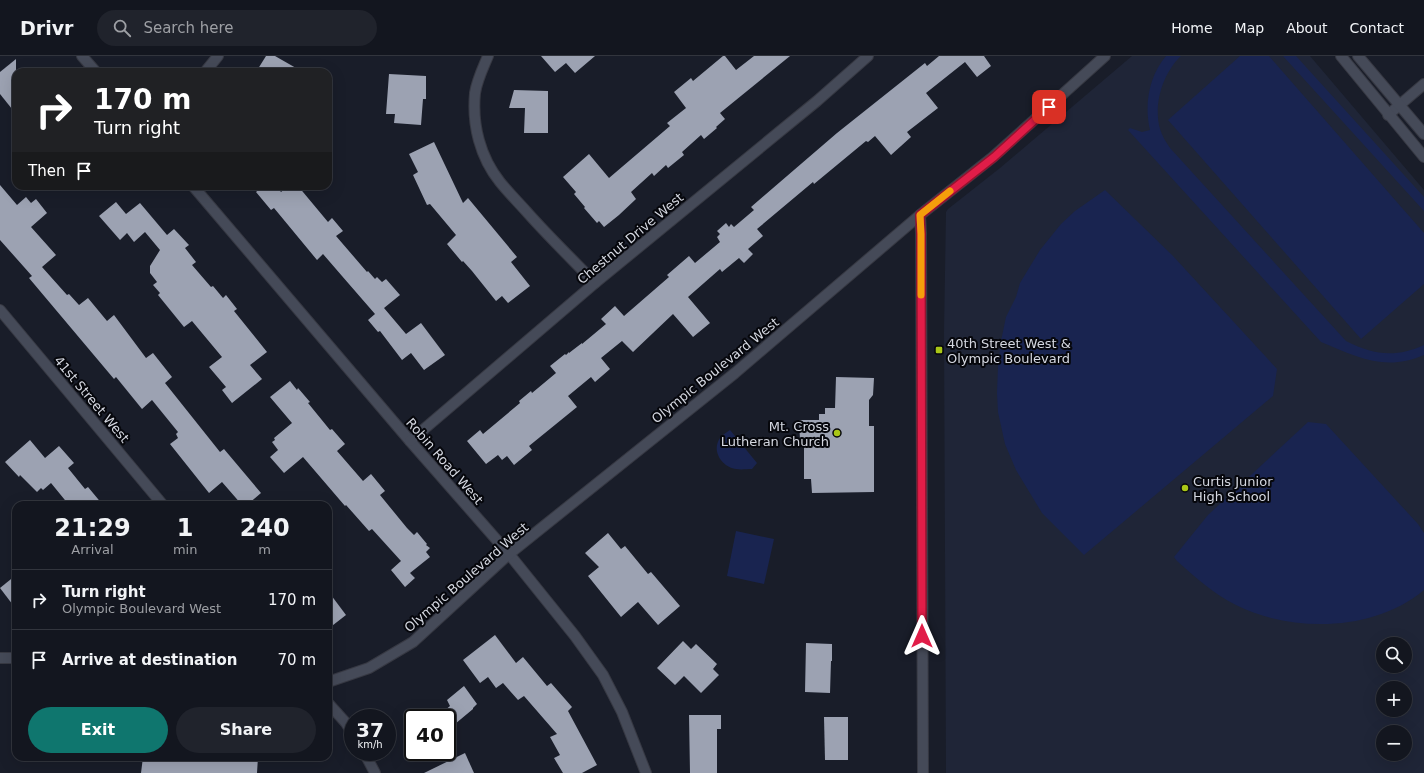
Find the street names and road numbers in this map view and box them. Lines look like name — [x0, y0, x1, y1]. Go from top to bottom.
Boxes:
street label: Chestnut Drive West — [574, 190, 686, 287]
street label: Olympic Boulevard West — [649, 314, 782, 426]
street label: 41st Street West — [51, 353, 132, 446]
street label: Robin Road West — [403, 415, 486, 508]
street label: Olympic Boulevard West — [401, 519, 531, 635]

